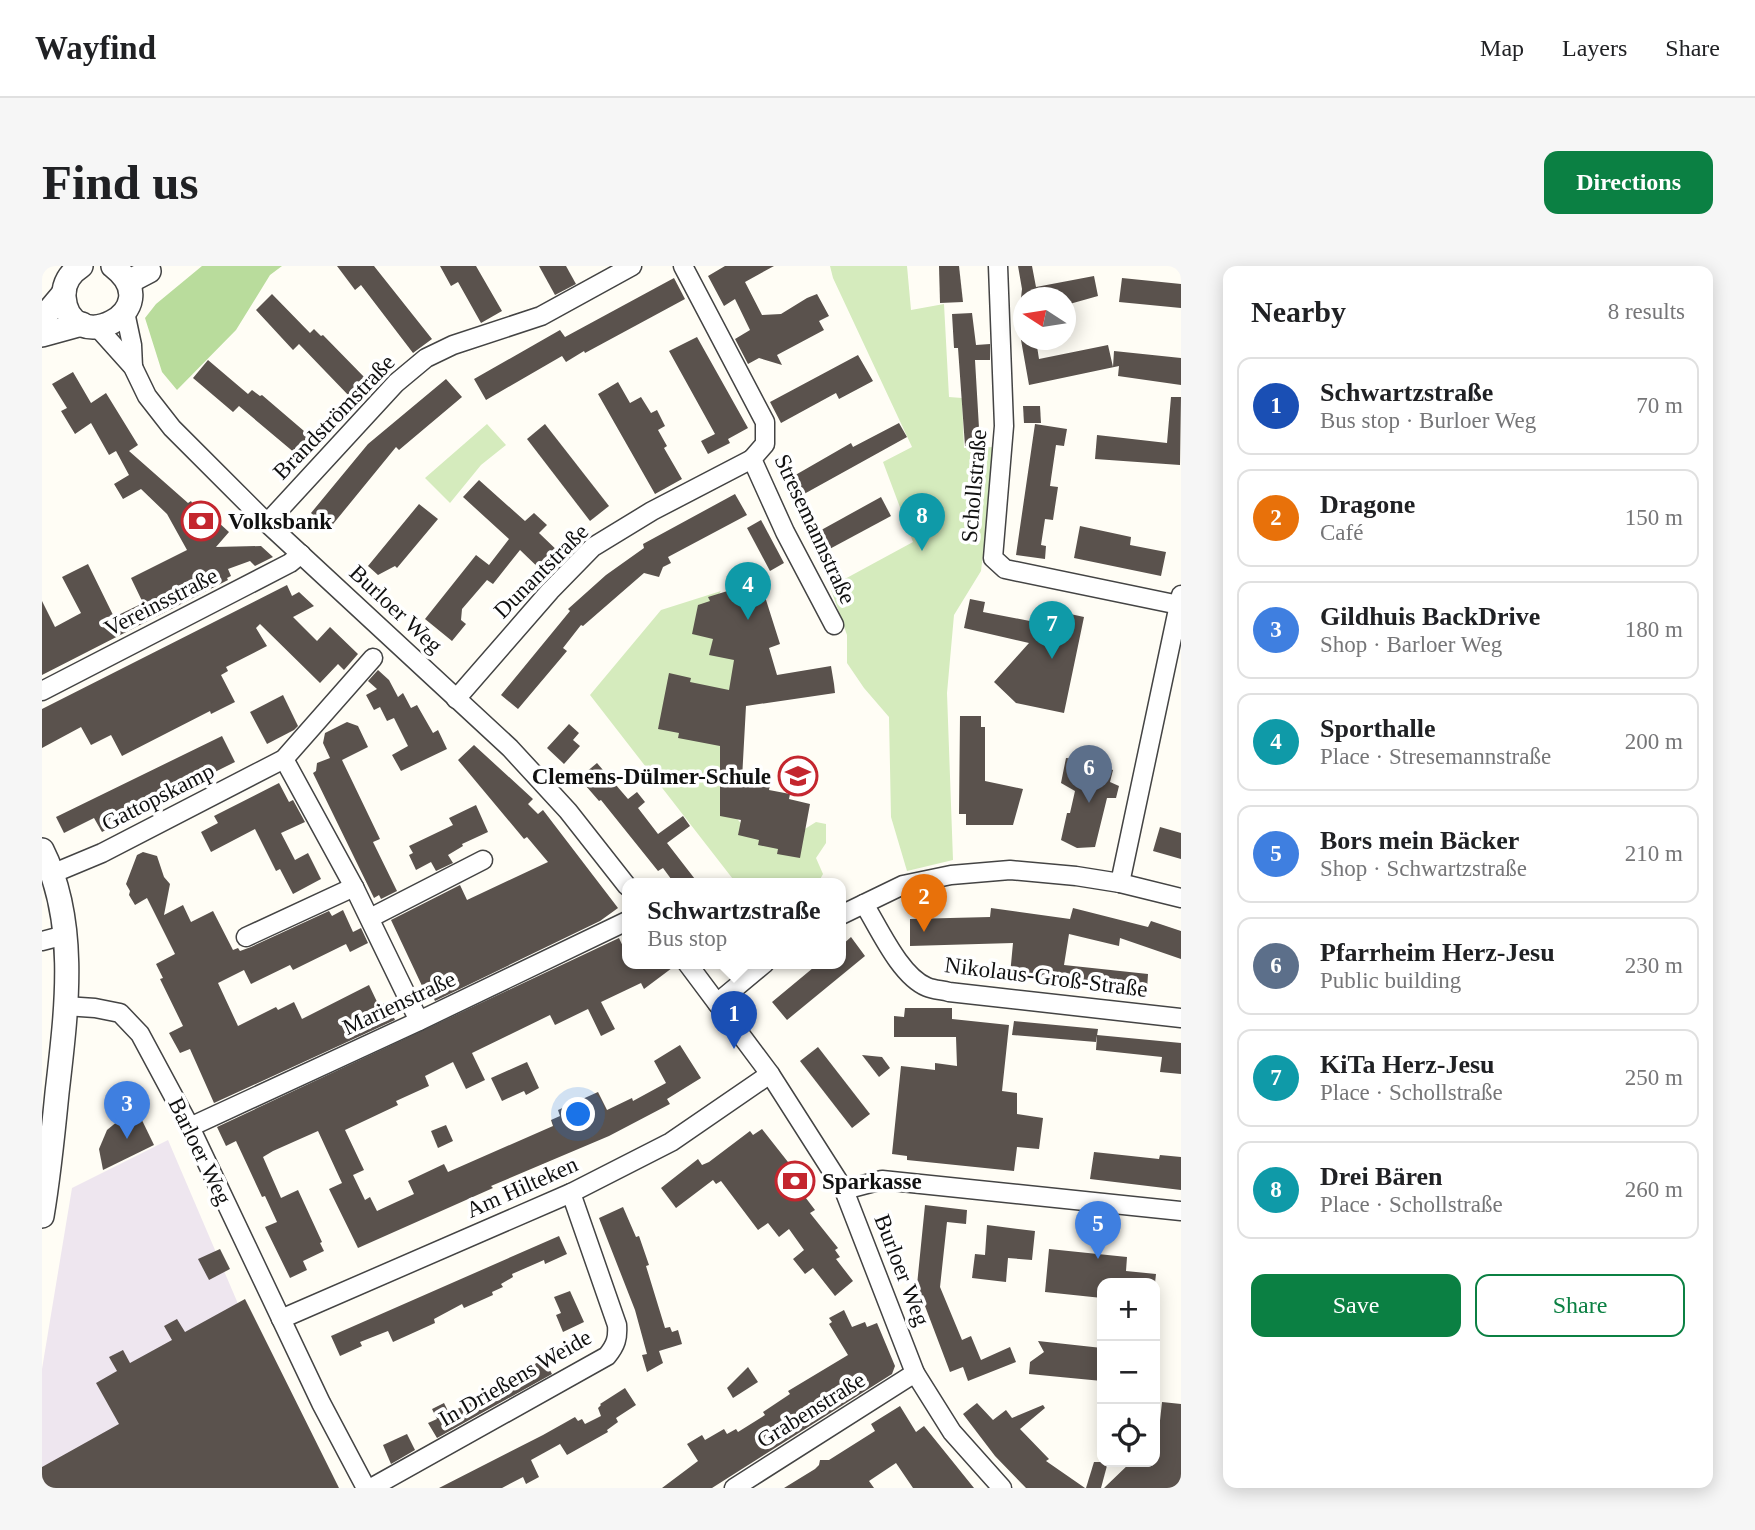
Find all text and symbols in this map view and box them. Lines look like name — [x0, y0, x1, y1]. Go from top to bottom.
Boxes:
text: Wayfind — [35, 30, 156, 66]
text: Map — [1480, 35, 1524, 61]
text: Layers — [1562, 35, 1627, 61]
text: Share — [1665, 35, 1720, 61]
button: Directions — [1544, 151, 1713, 214]
text: Find us — [42, 155, 199, 210]
north arrow — [1013, 287, 1076, 350]
text: Nearby — [1251, 295, 1346, 328]
text: 8 results — [1608, 299, 1685, 324]
street label: Brandströmstraße — [268, 350, 400, 484]
text: Schwartzstraße — [1320, 378, 1493, 407]
text: 1 — [1270, 393, 1282, 418]
text: 70 m — [1636, 393, 1683, 418]
text: Bus stop · Burloer Weg — [1320, 408, 1536, 433]
street label: Schollstraße — [957, 428, 991, 544]
street label: Stresemannstraße — [769, 450, 861, 608]
text: Dragone — [1320, 490, 1415, 519]
pin: 8 — [899, 493, 945, 551]
bank icon: Volksbank — [180, 500, 222, 542]
text: 2 — [1270, 505, 1282, 530]
text: 150 m — [1625, 505, 1683, 530]
place label: Volksbank — [228, 509, 332, 534]
street label: Dunantstraße — [489, 519, 593, 623]
text: Café — [1320, 520, 1363, 545]
street label: Burloer Weg — [345, 560, 448, 658]
pin: 4 — [725, 562, 771, 620]
street label: Vereinsstraße — [100, 563, 222, 641]
pin: 7 — [1029, 601, 1075, 659]
text: Gildhuis BackDrive — [1320, 602, 1540, 631]
text: 3 — [1270, 617, 1282, 642]
text: 180 m — [1625, 617, 1683, 642]
text: Shop · Barloer Weg — [1320, 632, 1502, 657]
text: Sporthalle — [1320, 714, 1436, 743]
text: 4 — [1270, 729, 1282, 754]
text: 200 m — [1625, 729, 1683, 754]
text: Place · Stresemannstraße — [1320, 744, 1551, 769]
pin: 6 — [1066, 745, 1112, 803]
school or university icon: Clemens-Dülmer-Schule — [777, 755, 819, 797]
street label: Gattopskamp — [98, 758, 218, 836]
place label: Clemens-Dülmer-Schule — [532, 764, 771, 789]
text: Bors mein Bäcker — [1320, 826, 1519, 855]
text: 5 — [1270, 841, 1282, 866]
text: 210 m — [1625, 841, 1683, 866]
text: Shop · Schwartzstraße — [1320, 856, 1527, 881]
pin: 2 — [901, 874, 947, 932]
popup — [622, 878, 846, 969]
text: Schwartzstraße — [647, 896, 821, 925]
text: Bus stop — [647, 926, 727, 951]
text: Pfarrheim Herz-Jesu — [1320, 938, 1555, 967]
street label: Nikolaus-Groß-Straße — [943, 952, 1149, 1002]
text: 6 — [1270, 953, 1282, 978]
text: 230 m — [1625, 953, 1683, 978]
street label: Marienstraße — [339, 966, 459, 1040]
text: Public building — [1320, 968, 1461, 993]
pin: 1 — [711, 991, 757, 1049]
text: KiTa Herz-Jesu — [1320, 1050, 1495, 1079]
text: 7 — [1270, 1065, 1282, 1090]
text: 250 m — [1625, 1065, 1683, 1090]
text: Place · Schollstraße — [1320, 1080, 1503, 1105]
pin: 3 — [104, 1081, 150, 1139]
street label: Barloer Weg — [163, 1093, 237, 1209]
your location — [561, 1097, 595, 1131]
street label: Am Hilteken — [462, 1151, 582, 1223]
bank icon: Sparkasse — [774, 1160, 816, 1202]
text: Drei Bären — [1320, 1162, 1443, 1191]
place label: Sparkasse — [822, 1169, 922, 1194]
text: 8 — [1270, 1177, 1282, 1202]
text: 260 m — [1625, 1177, 1683, 1202]
text: Place · Schollstraße — [1320, 1192, 1503, 1217]
pin: 5 — [1075, 1201, 1121, 1259]
street label: Burloer Weg — [869, 1211, 935, 1330]
button: Save — [1251, 1274, 1461, 1337]
button: Share — [1475, 1274, 1685, 1337]
map controls — [1097, 1278, 1160, 1467]
button: + — [1097, 1278, 1160, 1341]
street label: In Drießens Weide — [435, 1324, 595, 1432]
button: − — [1097, 1341, 1160, 1404]
street label: Grabenstraße — [752, 1367, 870, 1453]
button: locate — [1097, 1404, 1160, 1467]

